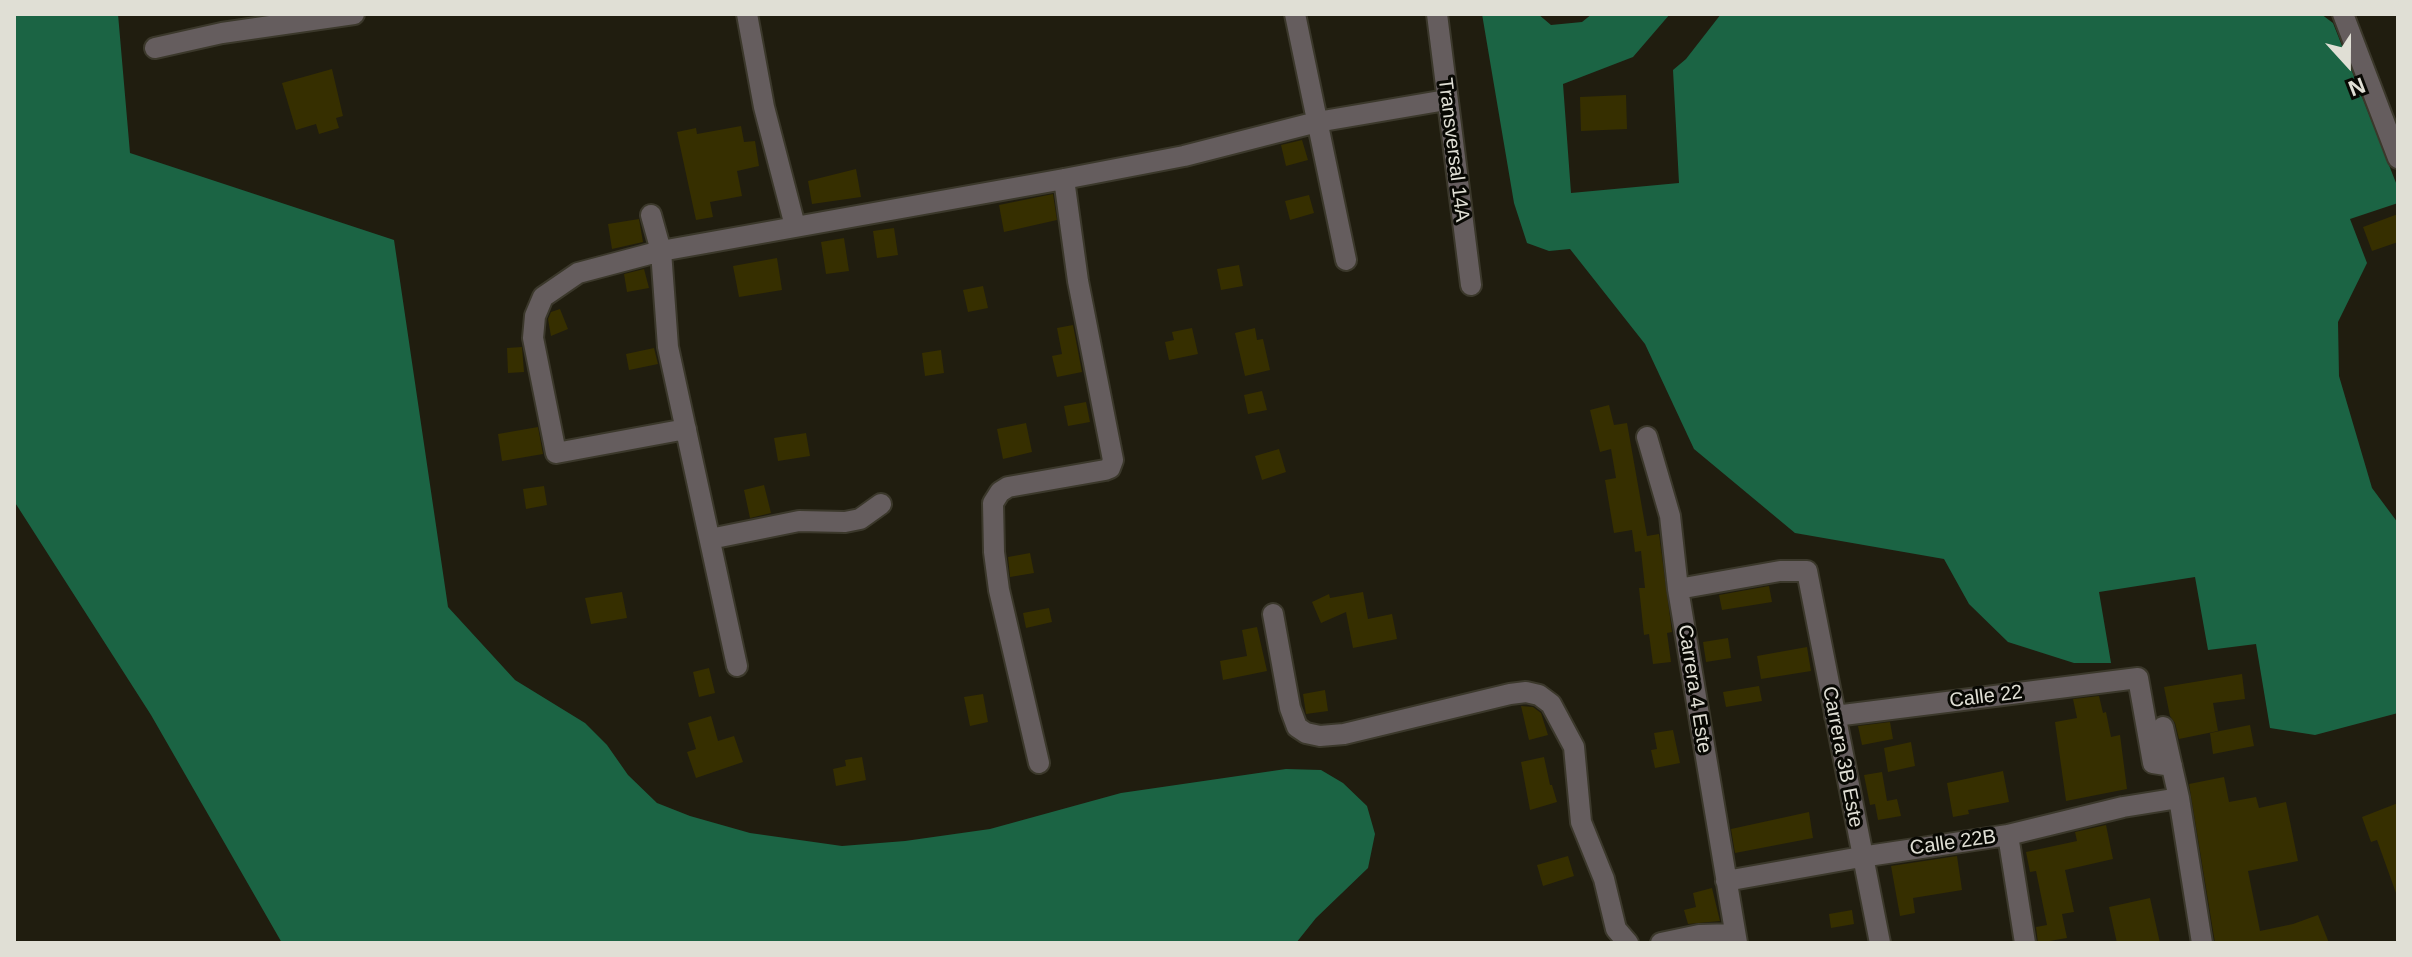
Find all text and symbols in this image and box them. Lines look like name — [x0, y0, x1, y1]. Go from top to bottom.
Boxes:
north arrow — [2308, 24, 2388, 104]
text: N — [2345, 72, 2369, 101]
street label: Transversal 14A — [1432, 77, 1474, 223]
street label: Carrera 4 Este — [1672, 623, 1716, 755]
street label: Calle 22 — [1948, 681, 2024, 713]
street label: Carrera 3B Este — [1817, 684, 1867, 830]
street label: Calle 22B — [1908, 825, 1998, 861]

